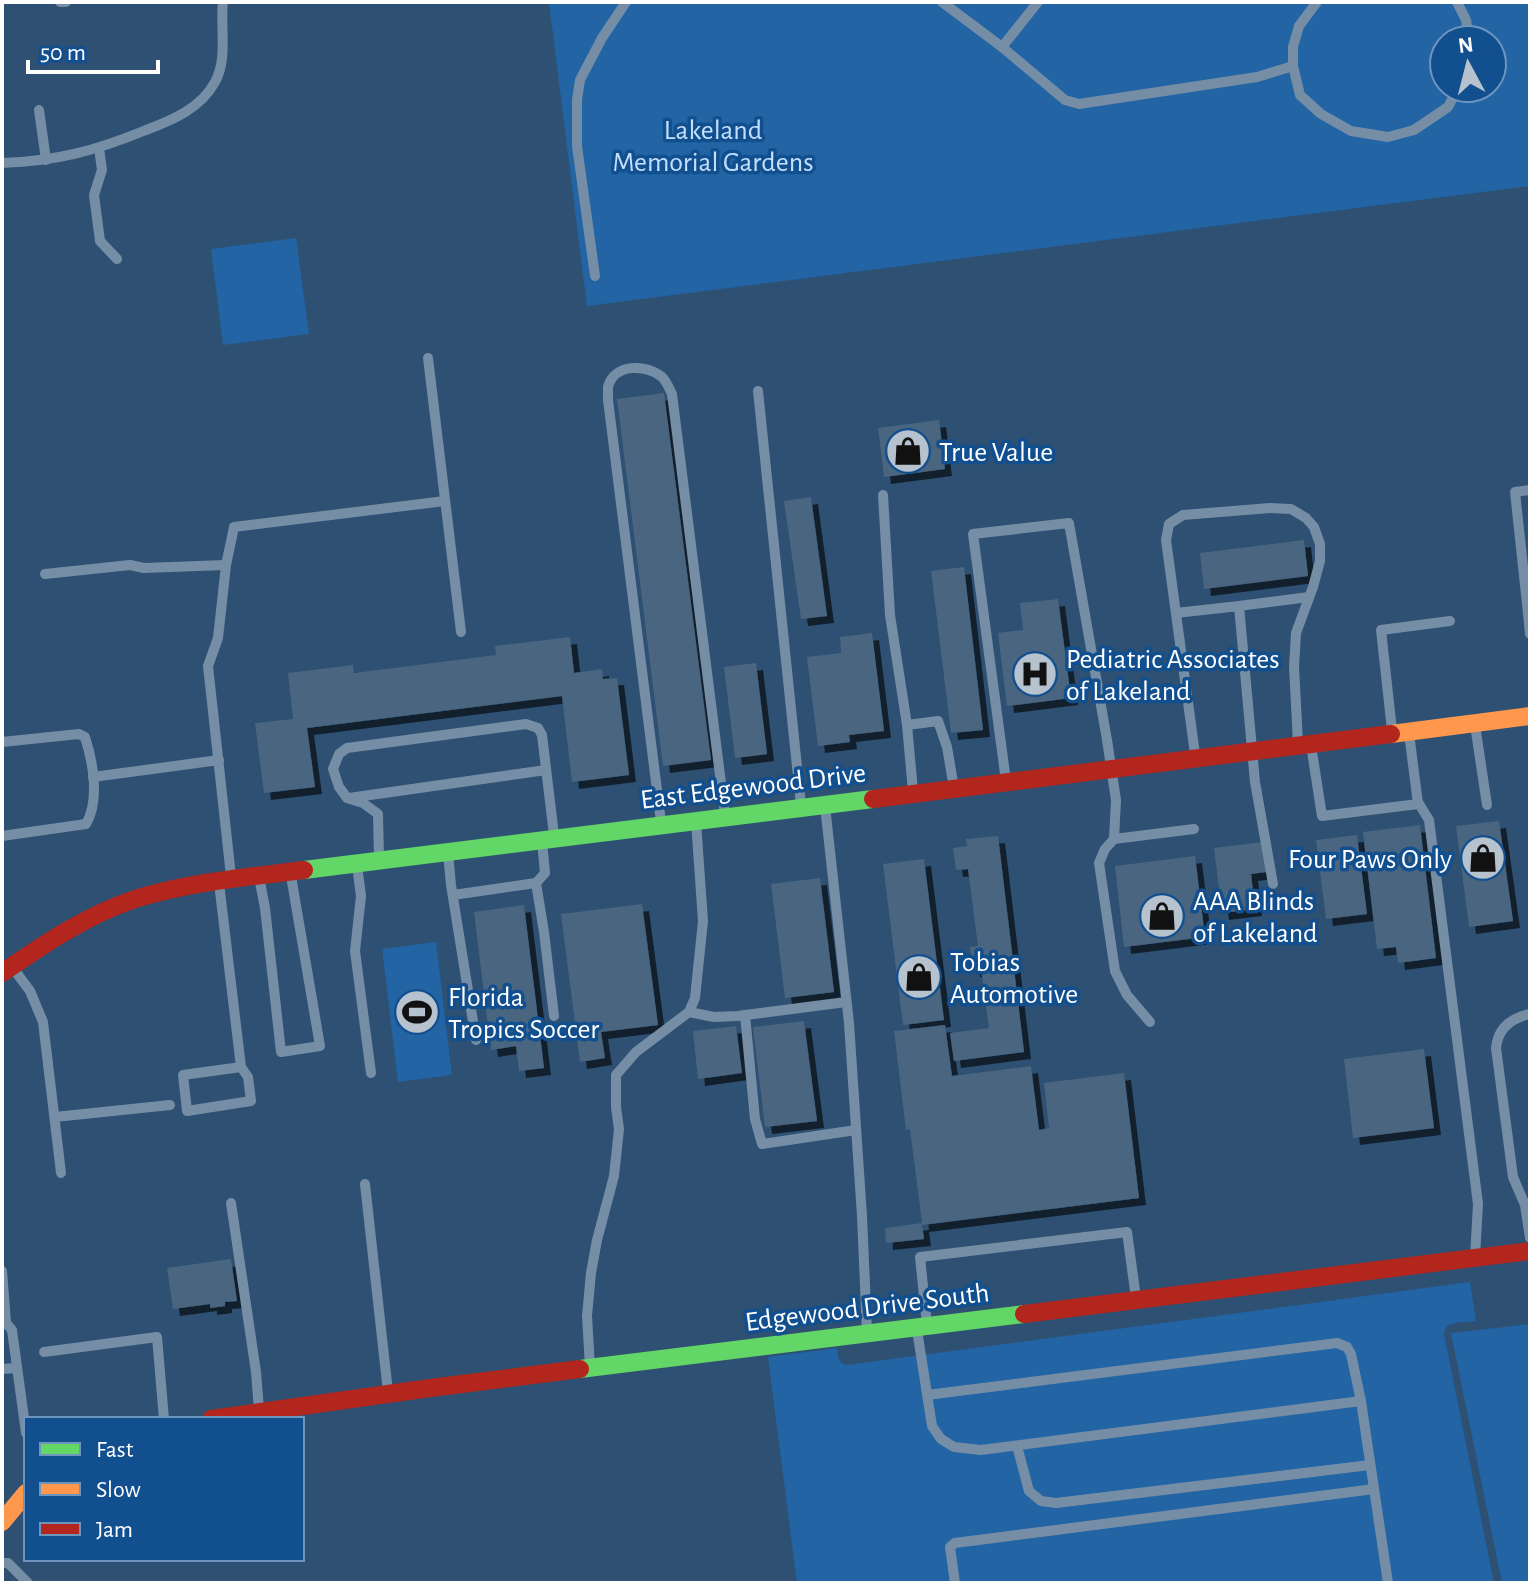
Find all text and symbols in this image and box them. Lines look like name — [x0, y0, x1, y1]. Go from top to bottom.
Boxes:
scale bar — [28, 24, 158, 74]
north arrow — [1428, 24, 1508, 104]
text: N — [1457, 33, 1475, 57]
text: 50 m — [40, 41, 86, 65]
park label: Lakeland Memorial Gardens — [612, 117, 814, 177]
shop icon: True Value — [884, 427, 932, 475]
place label: True Value — [939, 439, 1053, 467]
place label: Pediatric Associates of Lakeland — [1066, 646, 1280, 706]
hospital icon: Pediatric Associates of Lakeland — [1011, 650, 1059, 698]
street label: East Edgewood Drive — [639, 759, 868, 815]
shop icon: Four Paws Only — [1459, 834, 1507, 882]
place label: Four Paws Only — [1288, 846, 1452, 874]
place label: AAA Blinds of Lakeland — [1193, 888, 1318, 948]
shop icon: AAA Blinds of Lakeland — [1138, 892, 1186, 940]
place label: Tobias Automotive — [950, 949, 1078, 1009]
shop icon: Tobias Automotive — [895, 953, 943, 1001]
place label: Florida Tropics Soccer — [448, 984, 599, 1044]
sports icon: Florida Tropics Soccer — [393, 988, 441, 1036]
street label: Edgewood Drive South — [743, 1279, 991, 1337]
legend — [24, 1417, 304, 1561]
text: Fast — [96, 1438, 134, 1462]
text: Slow — [96, 1478, 141, 1502]
text: Jam — [96, 1518, 133, 1542]

